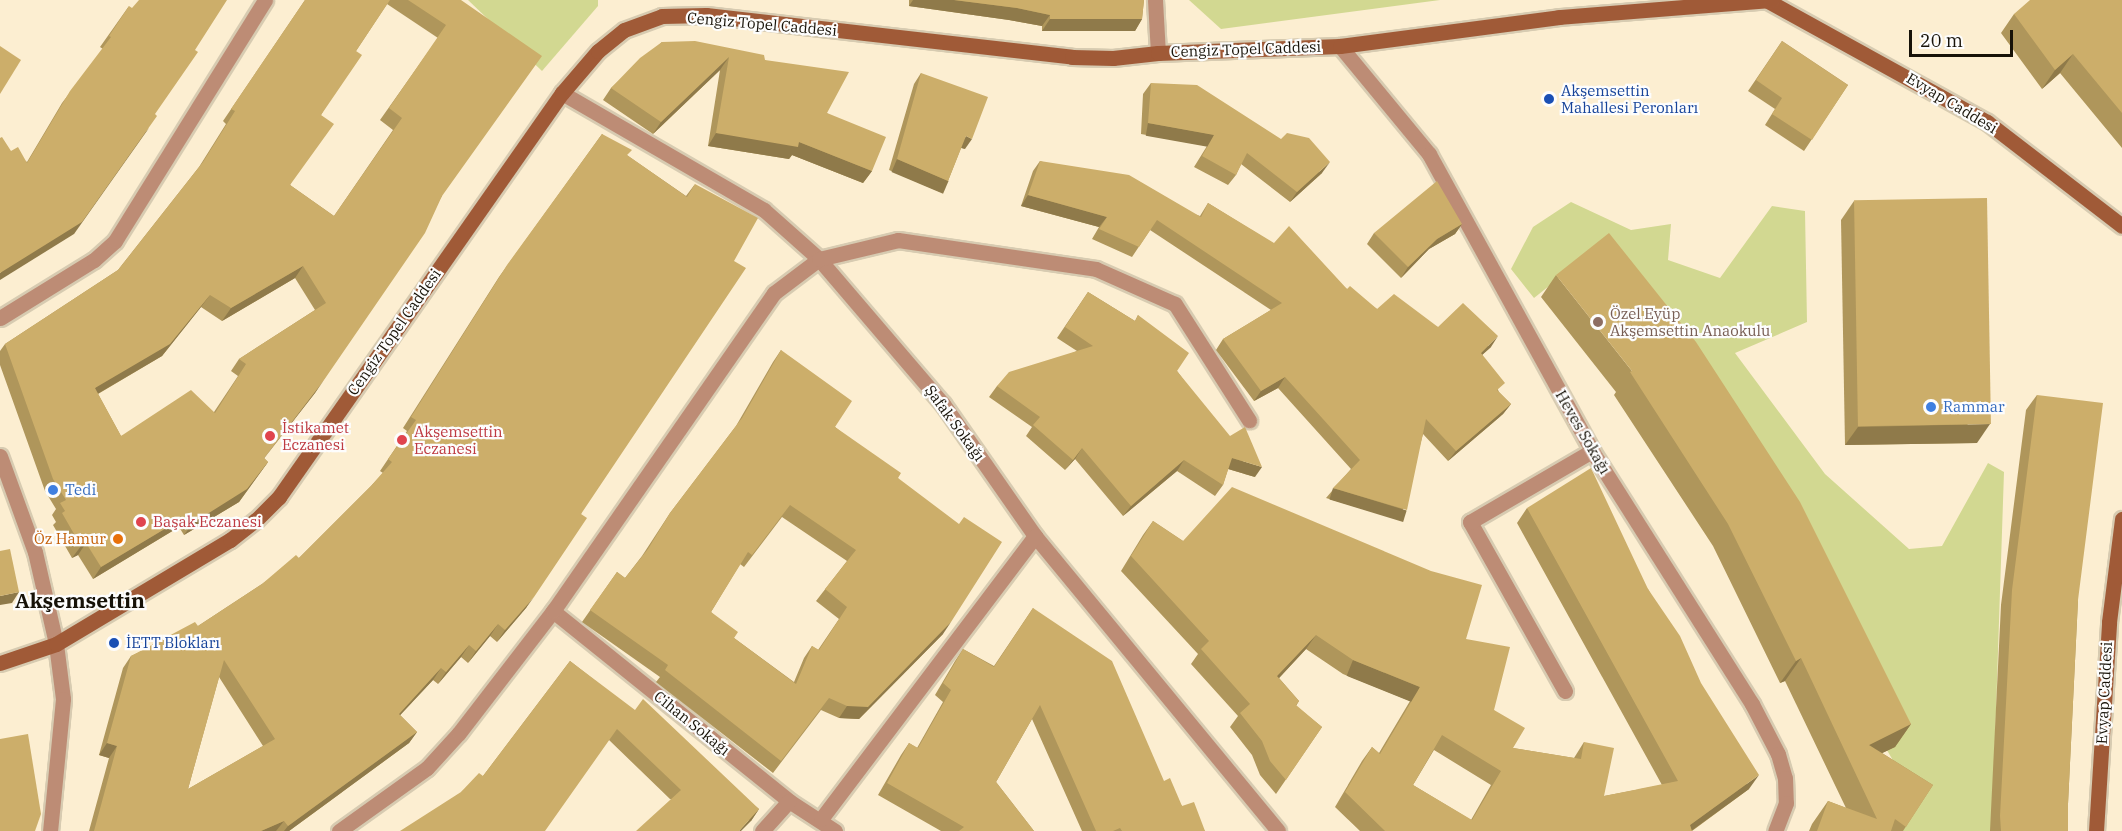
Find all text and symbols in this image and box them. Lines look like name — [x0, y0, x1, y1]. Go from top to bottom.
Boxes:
street label: Cengiz Topel Caddesi — [686, 8, 838, 40]
scale bar — [1912, 18, 2016, 56]
text: 20 m — [1920, 29, 1963, 52]
street label: Cengiz Topel Caddesi — [1171, 37, 1321, 61]
street label: Evyap Caddesi — [1903, 69, 2001, 137]
place label: Akşemsettin Mahallesi Peronları — [1561, 81, 1698, 116]
marker: Akşemsettin Mahallesi Peronları — [1542, 92, 1556, 106]
street label: Cengiz Topel Caddesi — [344, 265, 444, 399]
place label: Özel Eyüp Akşemsettin Anaokulu — [1610, 304, 1770, 339]
marker: Özel Eyüp Akşemsettin Anaokulu — [1591, 315, 1605, 329]
street label: Şafak Sokağı — [921, 381, 989, 465]
street label: Heves Sokağı — [1552, 387, 1614, 477]
place label: Rammar — [1943, 398, 2005, 416]
marker: Rammar — [1924, 400, 1938, 414]
place label: İstikamet Eczanesi — [282, 418, 349, 453]
place label: Akşemsettin Eczanesi — [414, 422, 503, 457]
marker: İstikamet Eczanesi — [263, 429, 277, 443]
marker: Akşemsettin Eczanesi — [395, 433, 409, 447]
place label: Tedi — [65, 481, 96, 499]
marker: Tedi — [46, 483, 60, 497]
place label: Başak Eczanesi — [153, 513, 262, 531]
marker: Başak Eczanesi — [134, 515, 148, 529]
place label: Öz Hamur — [34, 530, 106, 548]
marker: Öz Hamur — [111, 532, 125, 546]
district label: Akşemsettin — [15, 587, 145, 613]
place label: İETT Blokları — [126, 634, 220, 652]
marker: İETT Blokları — [107, 636, 121, 650]
street label: Evyap Caddesi — [2092, 641, 2116, 745]
street label: Cihan Sokağı — [651, 687, 733, 759]

